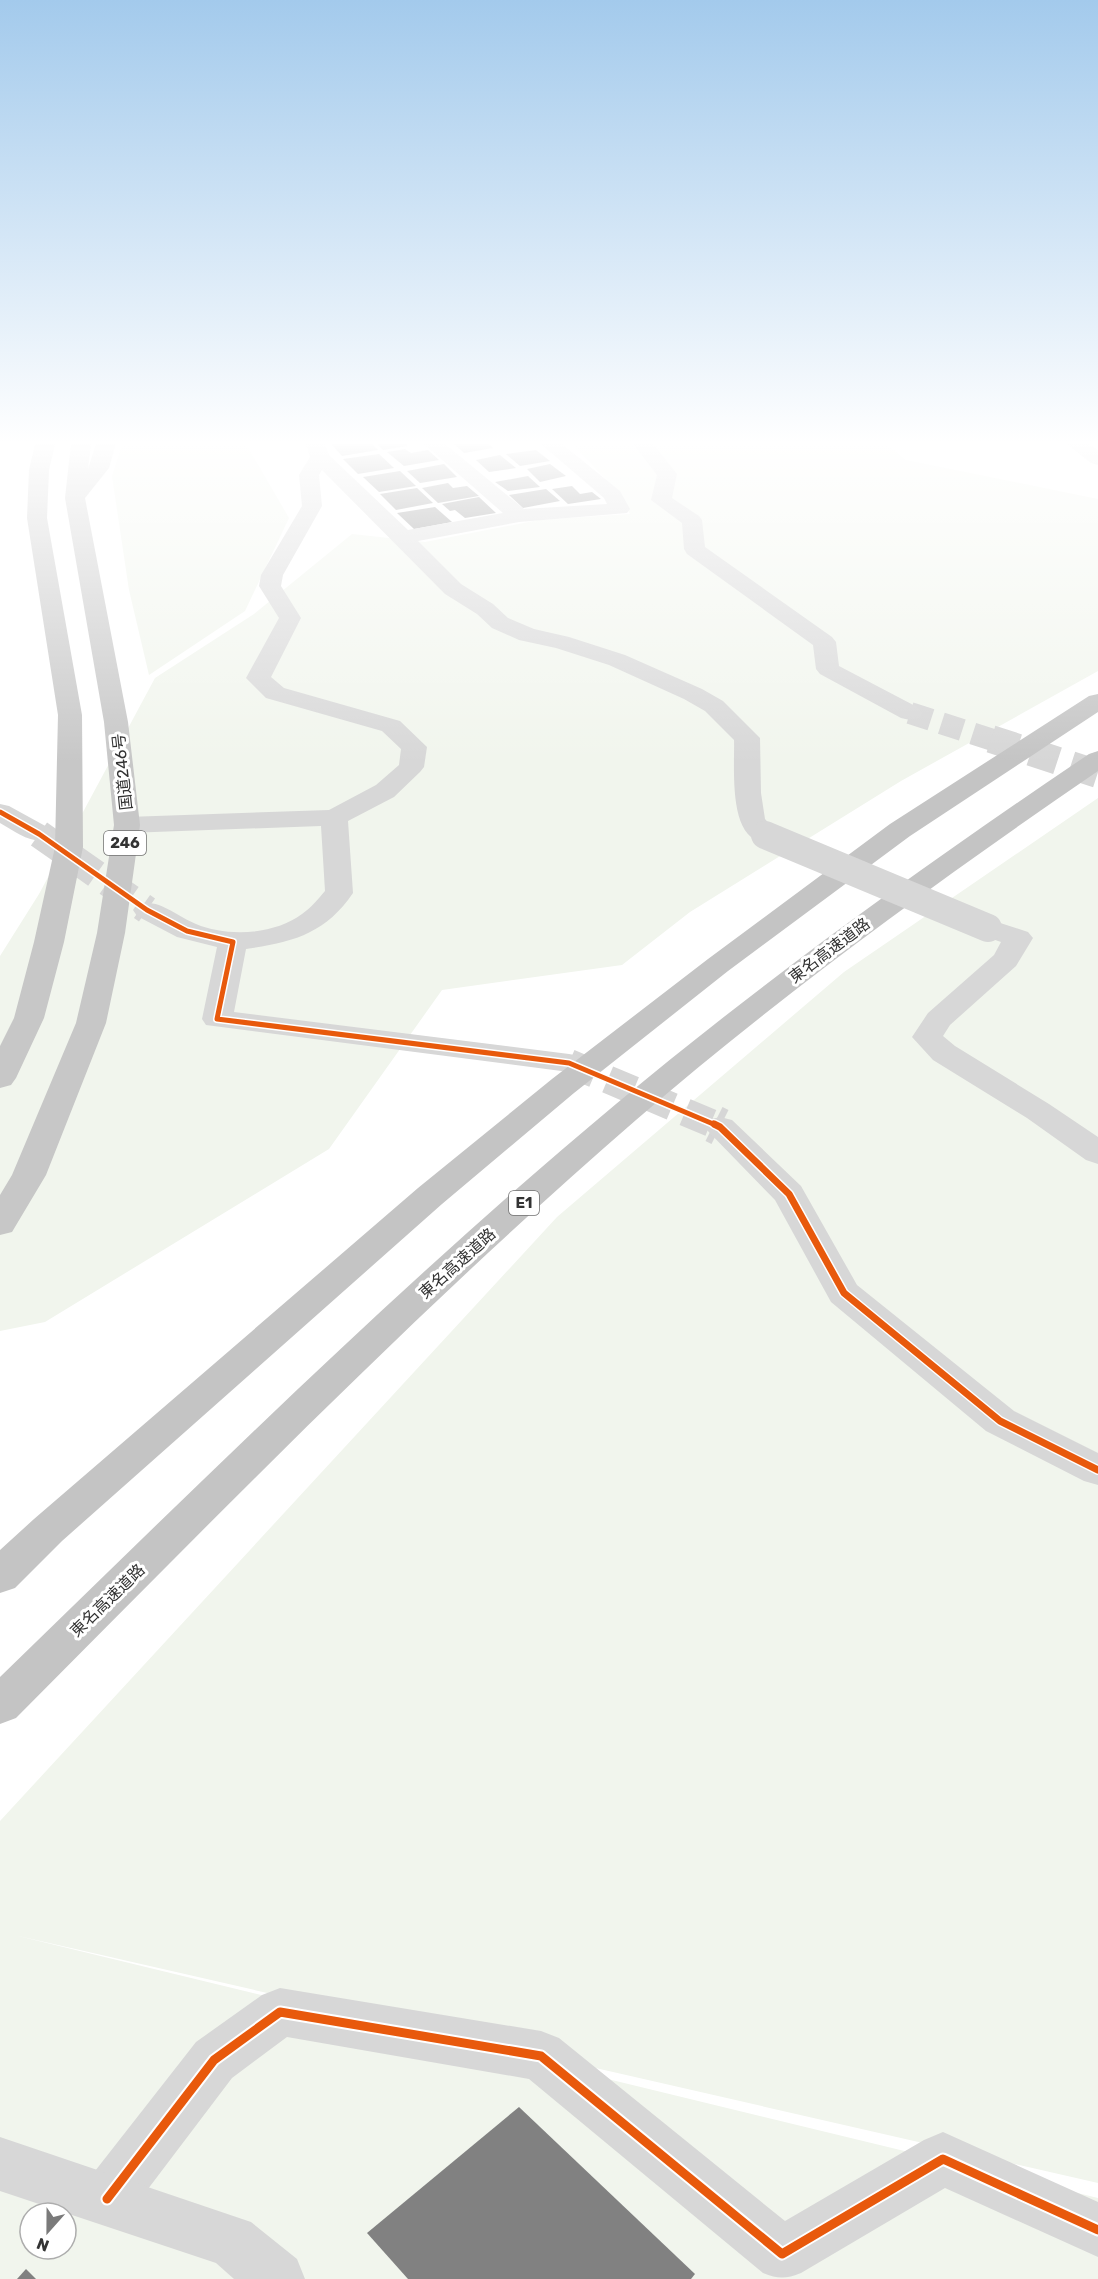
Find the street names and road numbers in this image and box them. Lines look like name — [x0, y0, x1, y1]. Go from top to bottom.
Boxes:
street label: 国道246号 — [109, 733, 136, 811]
road number: 246 — [104, 831, 146, 855]
street label: 東名高速道路 — [785, 914, 873, 987]
road number: E1 — [509, 1191, 539, 1215]
street label: 東名高速道路 — [415, 1224, 499, 1303]
street label: 東名高速道路 — [66, 1560, 148, 1641]

